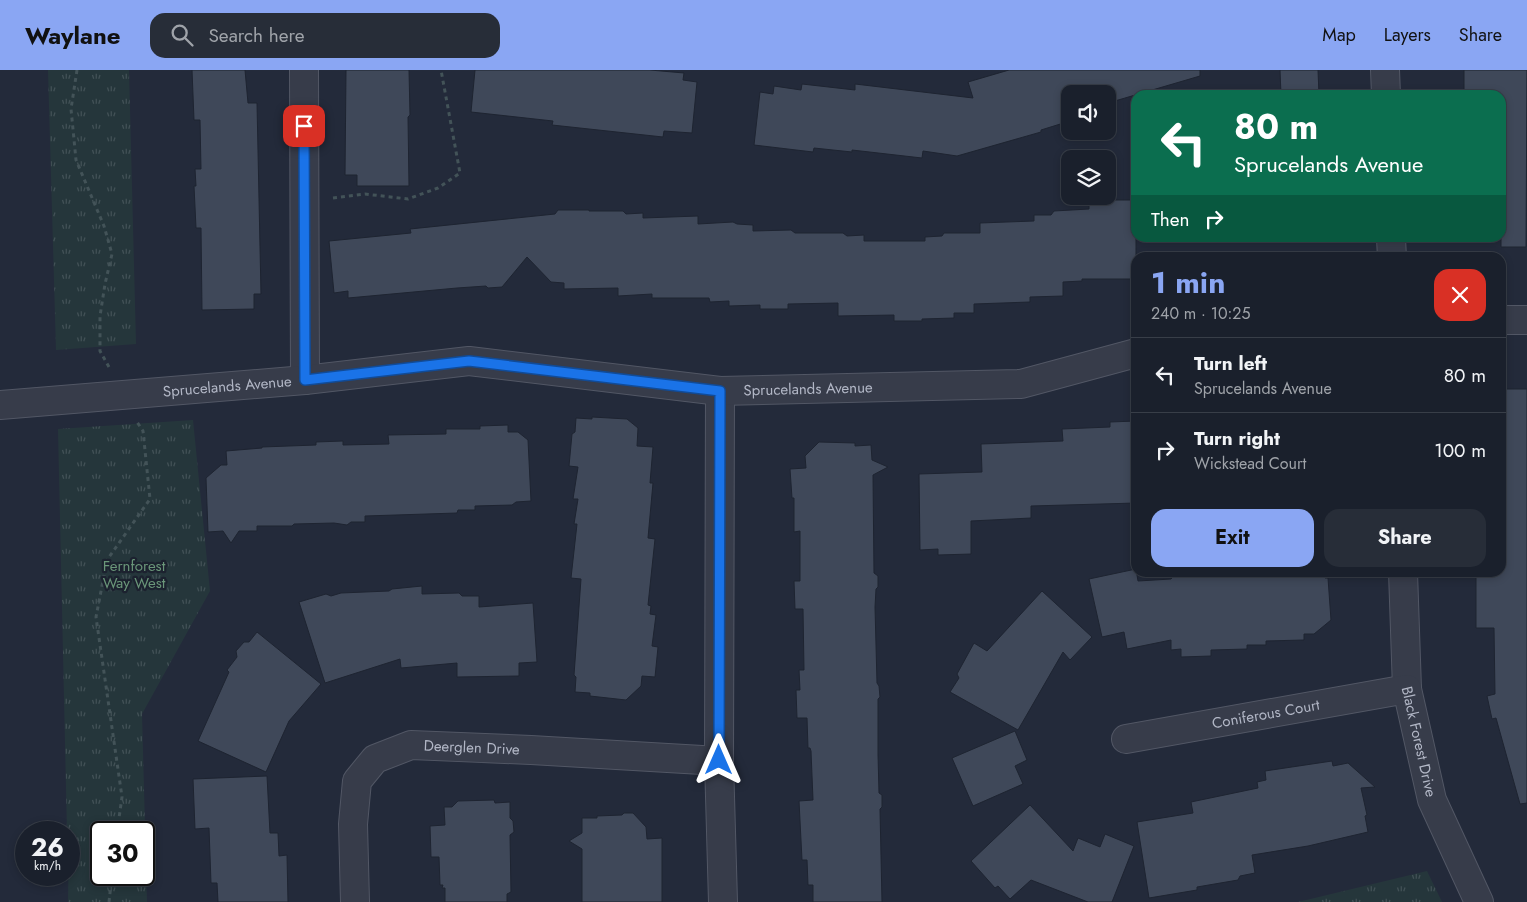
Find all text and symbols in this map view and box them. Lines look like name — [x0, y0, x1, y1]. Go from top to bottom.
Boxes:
search box — [150, 13, 500, 58]
text: Waylane — [25, 18, 120, 53]
icon: search — [168, 21, 196, 49]
text: Search here — [208, 22, 305, 49]
text: Map — [1322, 22, 1356, 48]
text: Layers — [1384, 22, 1431, 48]
text: Share — [1459, 22, 1502, 48]
map controls — [1061, 85, 1116, 205]
button: sound — [1061, 85, 1116, 140]
text: 80 m — [1234, 102, 1318, 152]
pin — [283, 105, 325, 147]
icon: left — [1151, 110, 1216, 175]
icon: arrive — [290, 112, 318, 140]
text: Sprucelands Avenue — [1234, 148, 1423, 180]
button: layers — [1061, 150, 1116, 205]
icon: right — [1200, 205, 1228, 233]
text: Then — [1151, 206, 1190, 233]
text: 1 min — [1151, 261, 1225, 304]
button: close — [1434, 269, 1486, 321]
text: 240 m · 10:25 — [1151, 302, 1250, 325]
text: Turn left — [1194, 350, 1267, 377]
icon: left — [1151, 361, 1179, 389]
text: 80 m — [1444, 362, 1486, 389]
street label: Sprucelands Avenue — [162, 370, 293, 403]
street label: Sprucelands Avenue — [743, 376, 873, 401]
text: Sprucelands Avenue — [1194, 377, 1332, 400]
text: Turn right — [1194, 425, 1280, 452]
icon: right — [1151, 436, 1179, 464]
text: 100 m — [1434, 437, 1486, 464]
text: Wickstead Court — [1194, 452, 1306, 475]
button: Exit — [1151, 509, 1314, 567]
button: Share — [1324, 509, 1486, 567]
park label: Fernforest Way West — [103, 555, 166, 594]
street label: Black Forest Drive — [1396, 684, 1442, 799]
street label: Coniferous Court — [1210, 694, 1322, 735]
position arrow — [692, 733, 744, 785]
street label: Deerglen Drive — [423, 735, 520, 761]
speed limit sign: 30 — [90, 821, 155, 886]
text: 26 — [31, 829, 64, 865]
text: km/h — [34, 857, 61, 875]

